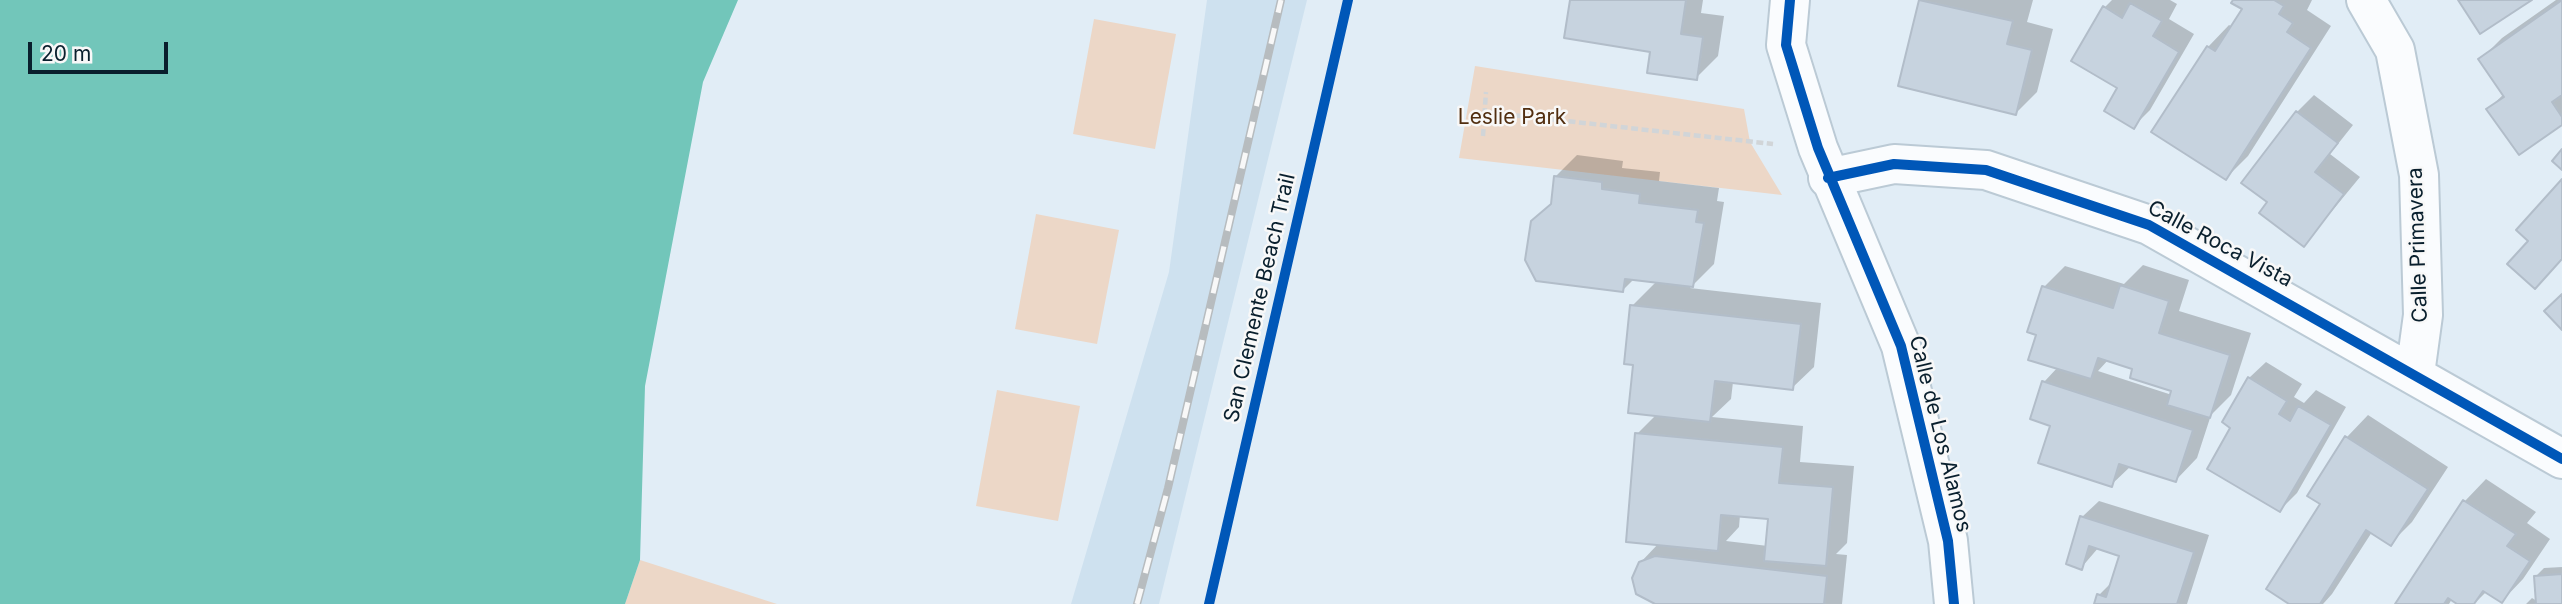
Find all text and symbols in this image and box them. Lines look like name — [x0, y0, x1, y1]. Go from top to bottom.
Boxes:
scale bar — [32, 28, 172, 72]
text: 20 m — [41, 41, 91, 66]
park label: Leslie Park — [1458, 105, 1566, 131]
street label: Calle Primavera — [2403, 167, 2433, 323]
street label: San Clemente Beach Trail — [1219, 171, 1301, 425]
street label: Calle Roca Vista — [2143, 195, 2297, 293]
street label: Calle de Los Alamos — [1903, 333, 1977, 535]

